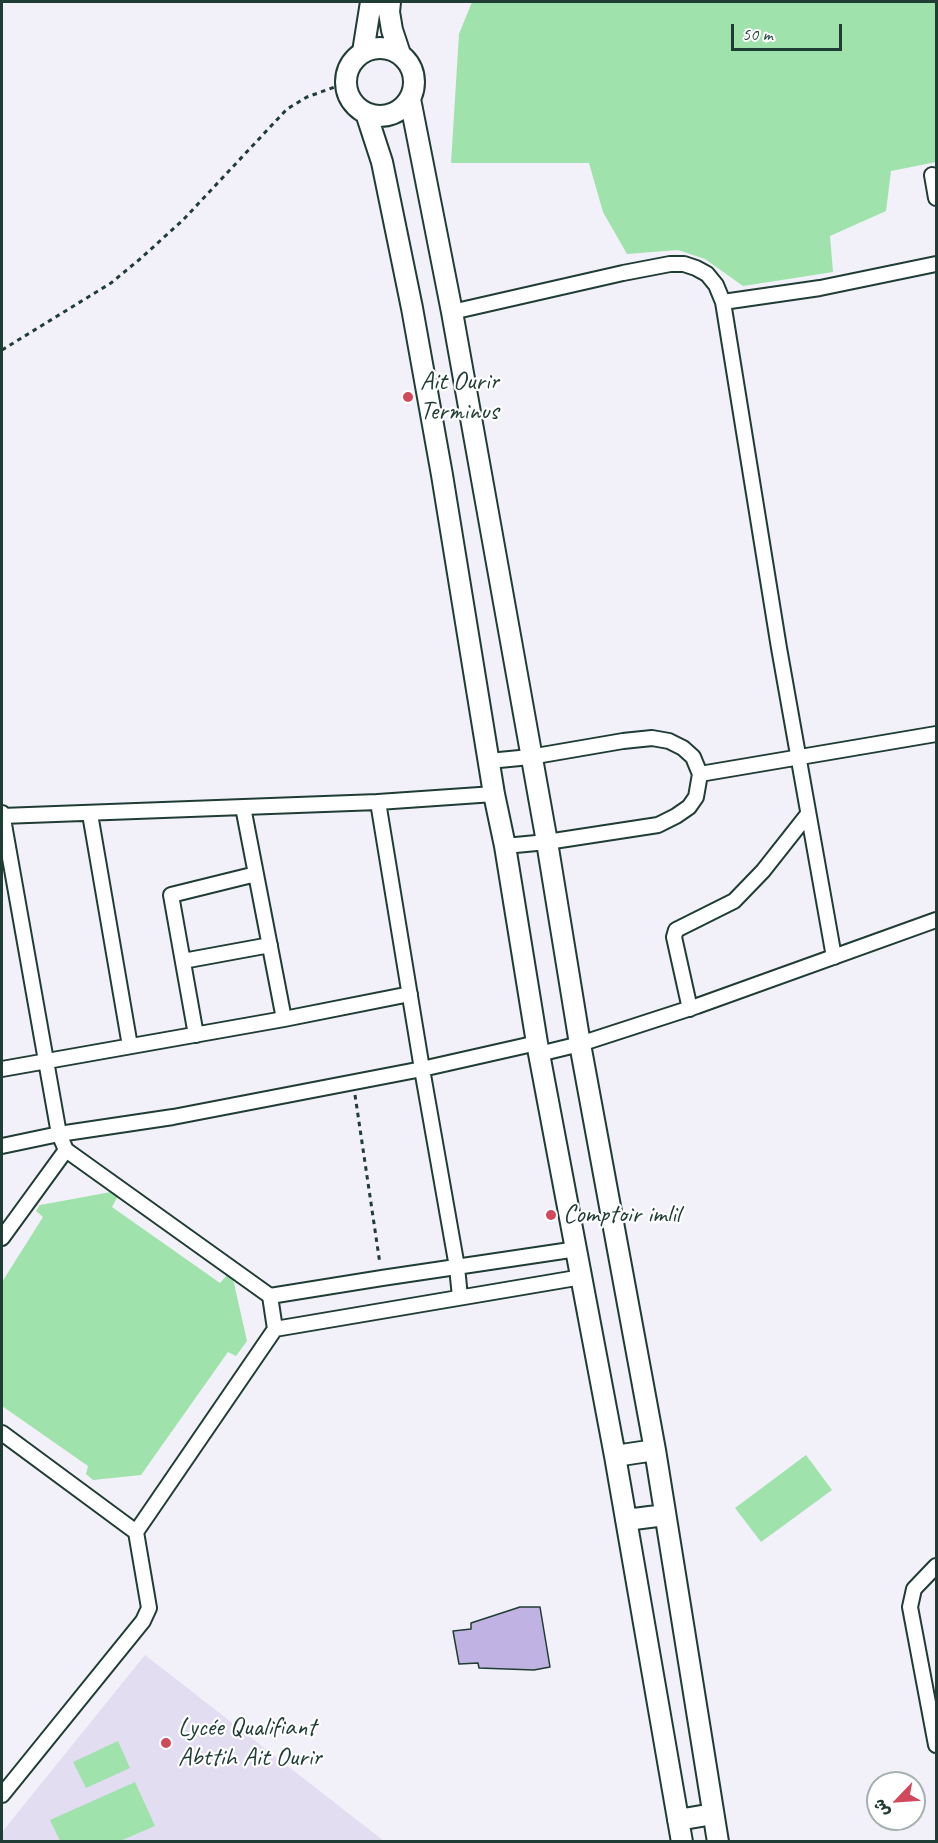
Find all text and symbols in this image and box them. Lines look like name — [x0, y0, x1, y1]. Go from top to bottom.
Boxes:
scale bar — [734, 12, 845, 50]
text: 50 m — [742, 23, 773, 45]
place label: Ait Ourir Terminus — [420, 366, 499, 428]
marker: Ait Ourir Terminus — [401, 390, 415, 404]
place label: Comptoir imlil — [563, 1199, 680, 1231]
marker: Comptoir imlil — [544, 1208, 558, 1222]
place label: Lycée Qualifiant Abttih Ait Ourir — [178, 1712, 322, 1774]
marker: Lycée Qualifiant Abttih Ait Ourir — [159, 1736, 173, 1750]
north arrow — [866, 1771, 926, 1831]
text: ش — [869, 1796, 894, 1820]

